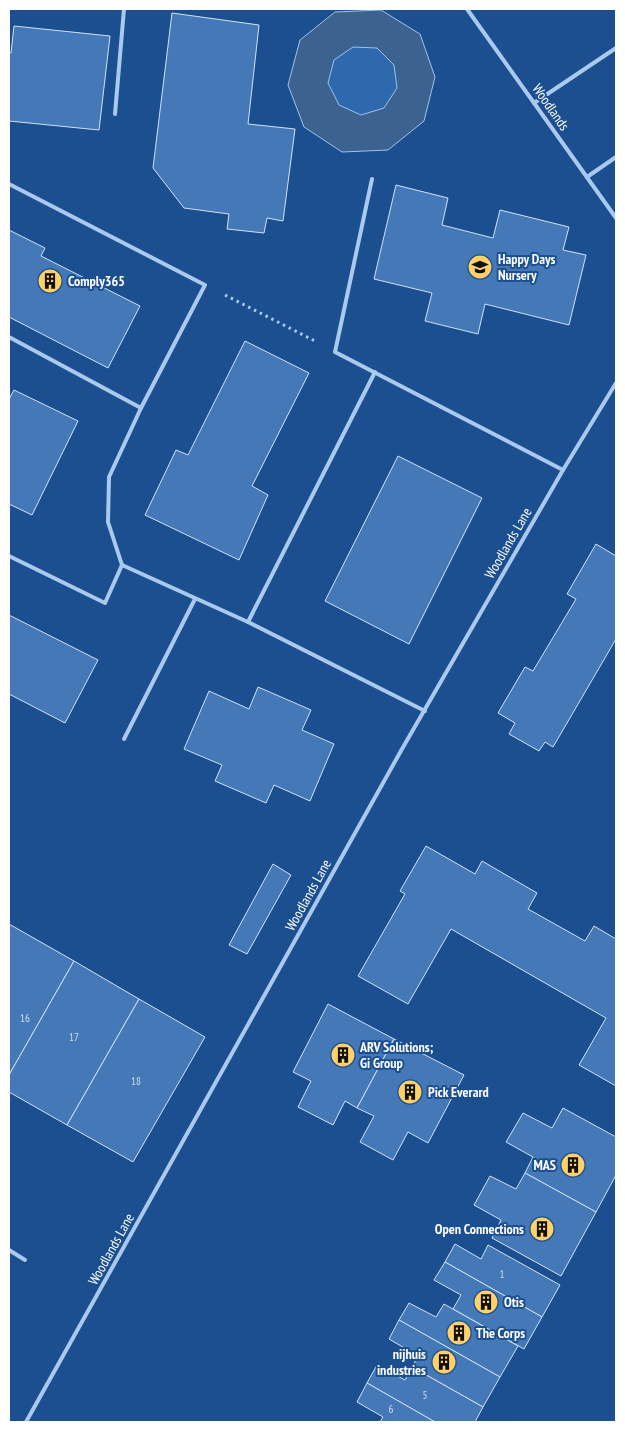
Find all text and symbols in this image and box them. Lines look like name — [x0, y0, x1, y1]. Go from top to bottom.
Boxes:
street label: Woodlands — [528, 80, 574, 134]
place label: Happy Days Nursery — [498, 250, 556, 284]
school or university icon: Happy Days Nursery — [467, 254, 493, 280]
building icon: Comply365 — [37, 268, 63, 294]
place label: Comply365 — [68, 272, 125, 290]
street label: Woodlands Lane — [480, 504, 536, 582]
street label: Woodlands Lane — [281, 856, 335, 934]
house number: 16 — [20, 1011, 30, 1025]
house number: 17 — [69, 1030, 79, 1044]
place label: ARV Solutions; Gi Group — [359, 1038, 434, 1072]
building icon: ARV Solutions; Gi Group — [330, 1042, 356, 1068]
house number: 18 — [131, 1074, 141, 1088]
building icon: Pick Everard — [397, 1079, 423, 1105]
place label: Pick Everard — [428, 1083, 489, 1101]
building icon: MAS — [560, 1152, 586, 1178]
place label: MAS — [534, 1156, 556, 1174]
street label: Woodlands Lane — [84, 1210, 138, 1288]
building icon: Open Connections — [529, 1216, 555, 1242]
place label: Open Connections — [435, 1220, 524, 1238]
house number: 1 — [500, 1267, 505, 1281]
building icon: Otis — [473, 1289, 499, 1315]
place label: Otis — [504, 1293, 524, 1311]
building icon: The Corps — [446, 1320, 472, 1346]
place label: The Corps — [476, 1324, 525, 1342]
place label: nijhuis industries — [377, 1345, 426, 1379]
building icon: nijhuis industries — [431, 1349, 457, 1375]
house number: 5 — [423, 1388, 428, 1402]
house number: 6 — [389, 1402, 394, 1416]

